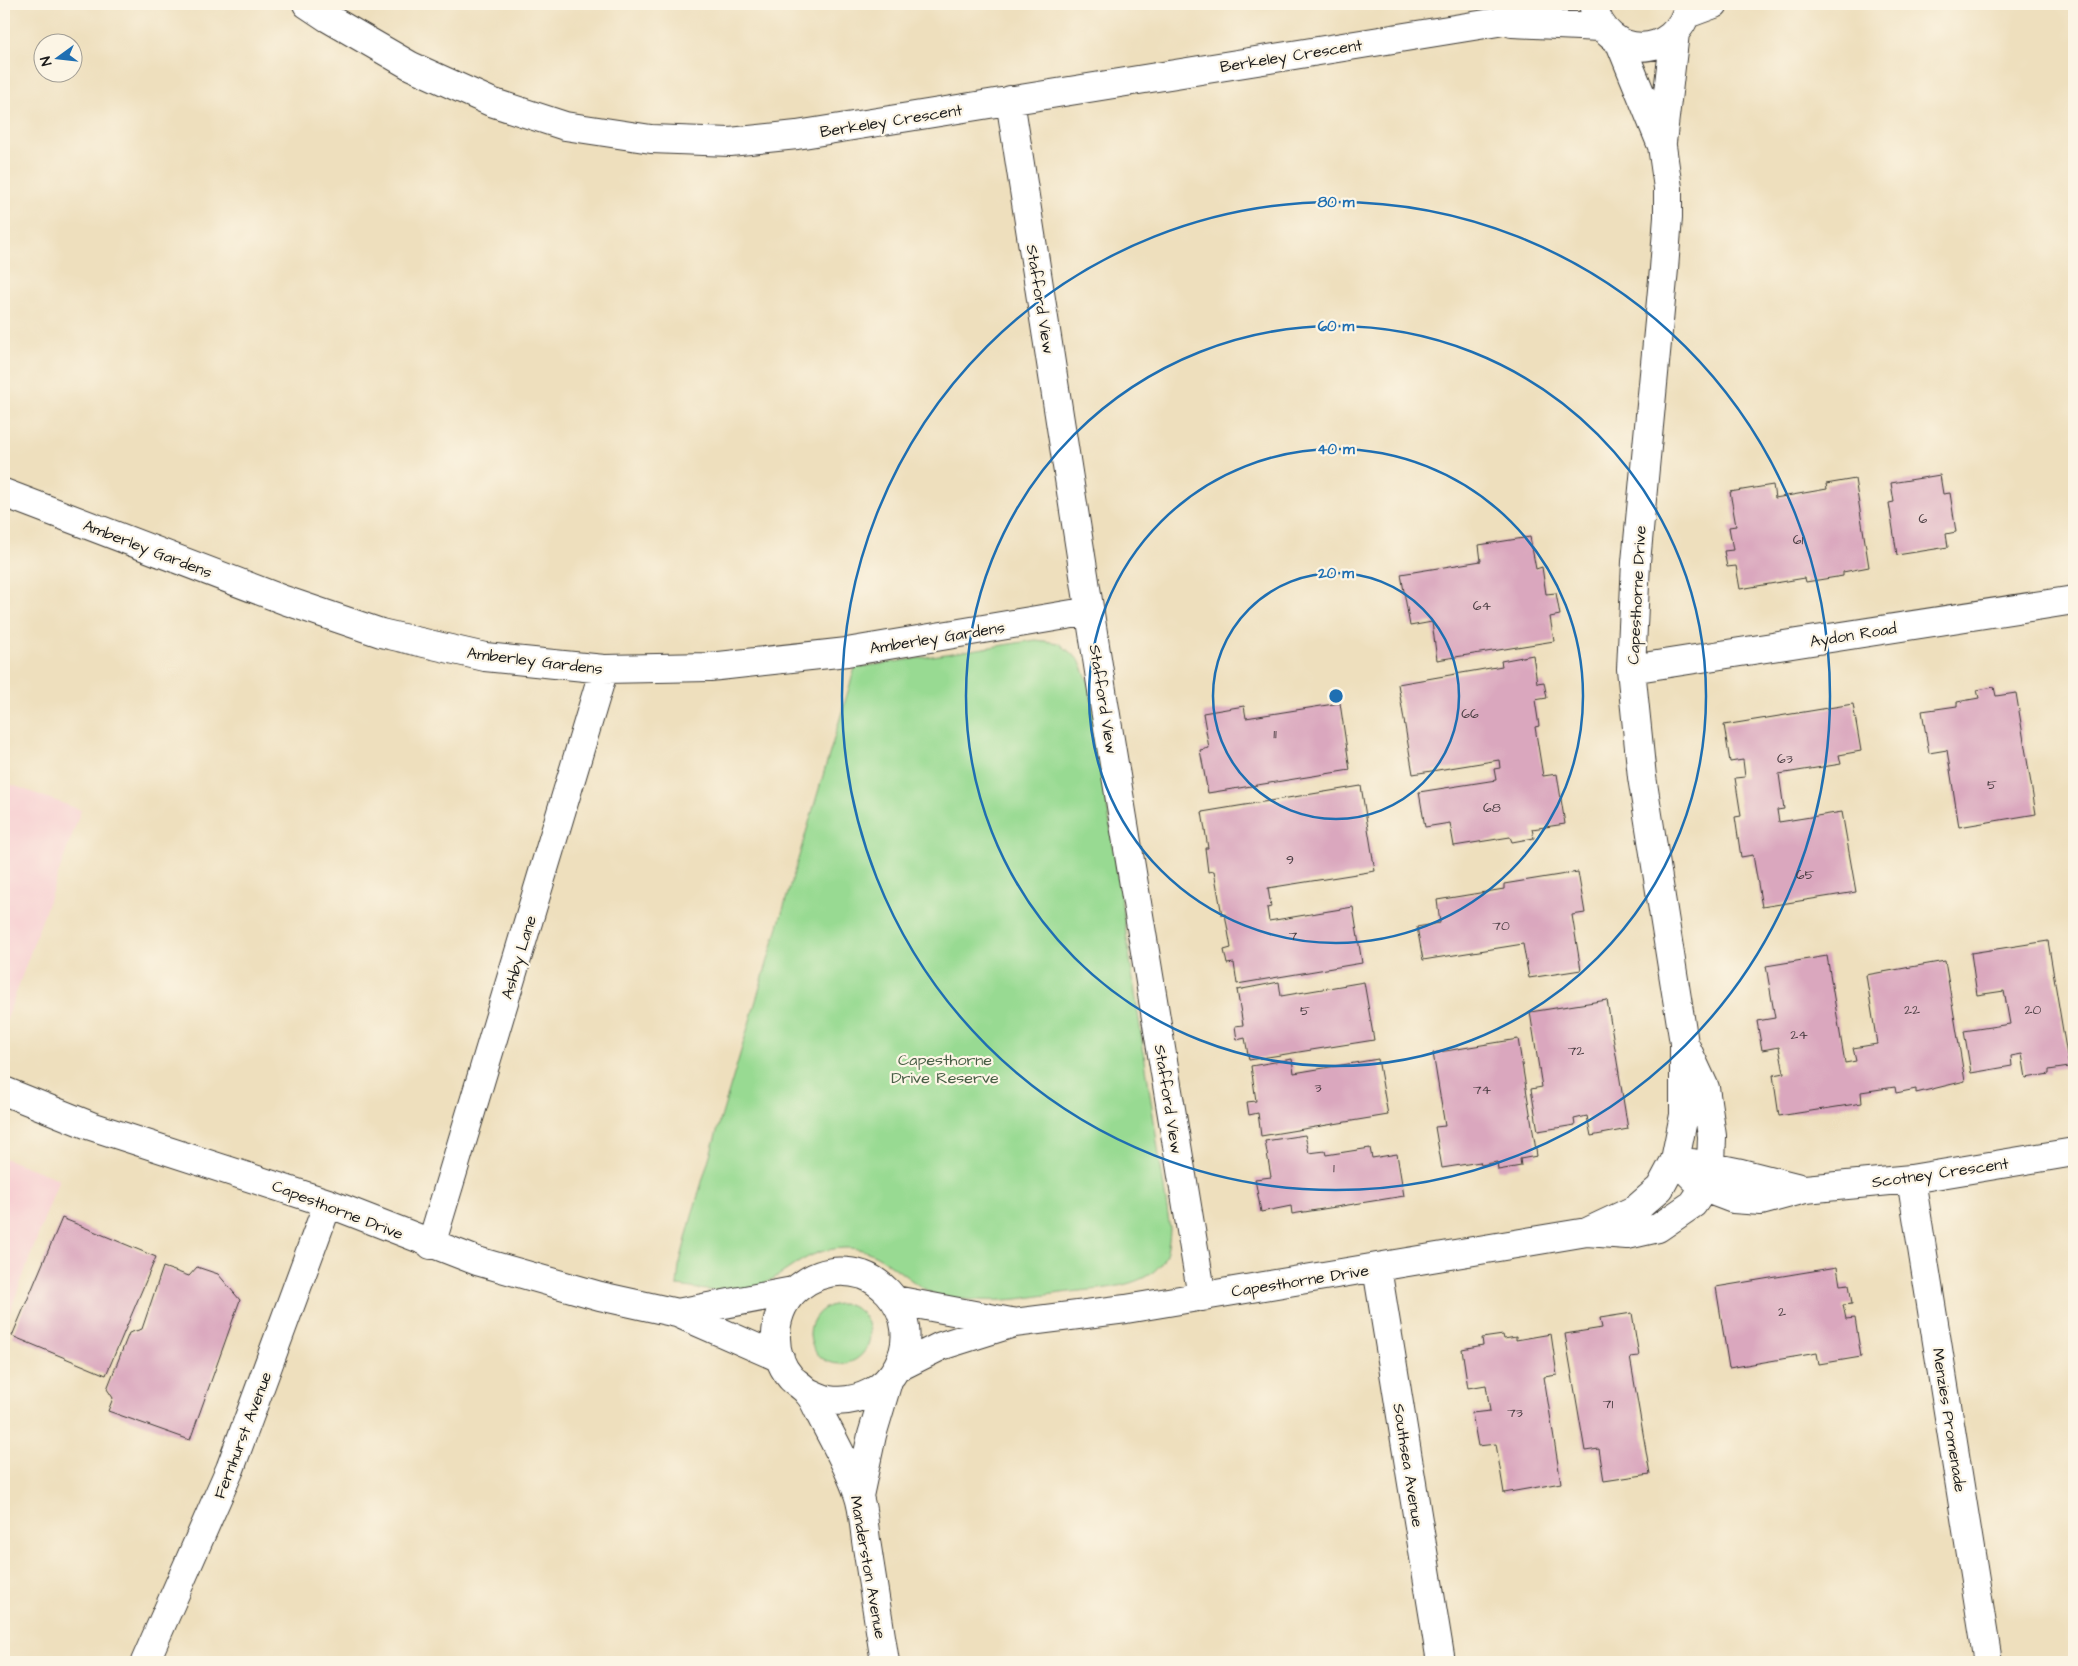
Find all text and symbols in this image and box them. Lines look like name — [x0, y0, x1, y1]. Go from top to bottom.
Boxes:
north arrow — [32, 32, 82, 82]
street label: Berkeley Crescent — [1218, 34, 1365, 79]
text: N — [36, 54, 57, 68]
street label: Berkeley Crescent — [818, 99, 965, 144]
text: 80 m — [1318, 192, 1355, 213]
street label: Stafford View — [1021, 243, 1060, 355]
text: 60 m — [1318, 316, 1355, 337]
text: 40 m — [1317, 439, 1355, 460]
house number: 6 — [1919, 509, 1928, 529]
street label: Amberley Gardens — [80, 514, 215, 585]
street label: Capesthorne Drive — [1622, 525, 1652, 665]
house number: 61 — [1793, 530, 1803, 550]
text: 20 m — [1317, 563, 1354, 584]
house number: 64 — [1473, 596, 1492, 616]
street label: Amberley Gardens — [868, 616, 1006, 661]
street label: Aydon Road — [1808, 617, 1898, 654]
street label: Amberley Gardens — [466, 642, 604, 681]
street label: Stafford View — [1084, 643, 1123, 755]
centre of rings — [1327, 687, 1345, 705]
house number: 66 — [1461, 704, 1479, 724]
house number: 11 — [1273, 724, 1277, 744]
house number: 63 — [1777, 749, 1793, 769]
house number: 5 — [1987, 775, 1997, 795]
house number: 68 — [1483, 798, 1501, 818]
house number: 9 — [1286, 850, 1294, 870]
house number: 65 — [1796, 865, 1814, 885]
street label: Ashby Lane — [496, 913, 543, 1002]
house number: 70 — [1492, 916, 1510, 936]
house number: 7 — [1289, 926, 1298, 946]
house number: 22 — [1904, 1000, 1920, 1020]
house number: 20 — [2025, 1000, 2042, 1020]
house number: 5 — [1300, 1001, 1310, 1021]
house number: 24 — [1790, 1025, 1808, 1045]
house number: 72 — [1568, 1041, 1584, 1061]
street label: Stafford View — [1149, 1043, 1188, 1155]
park label: Capesthorne Drive Reserve — [891, 1049, 999, 1089]
house number: 3 — [1314, 1078, 1322, 1098]
house number: 74 — [1473, 1080, 1492, 1100]
street label: Scotney Crescent — [1870, 1152, 2011, 1194]
house number: 1 — [1333, 1158, 1335, 1178]
street label: Capesthorne Drive — [269, 1175, 407, 1245]
street label: Capesthorne Drive — [1230, 1259, 1371, 1303]
house number: 2 — [1778, 1302, 1786, 1322]
street label: Menzies Promenade — [1927, 1347, 1971, 1494]
street label: Fernhurst Avenue — [209, 1368, 277, 1502]
house number: 71 — [1603, 1394, 1613, 1414]
street label: Southsea Avenue — [1387, 1402, 1429, 1529]
house number: 73 — [1507, 1403, 1523, 1423]
street label: Manderston Avenue — [845, 1494, 891, 1641]

